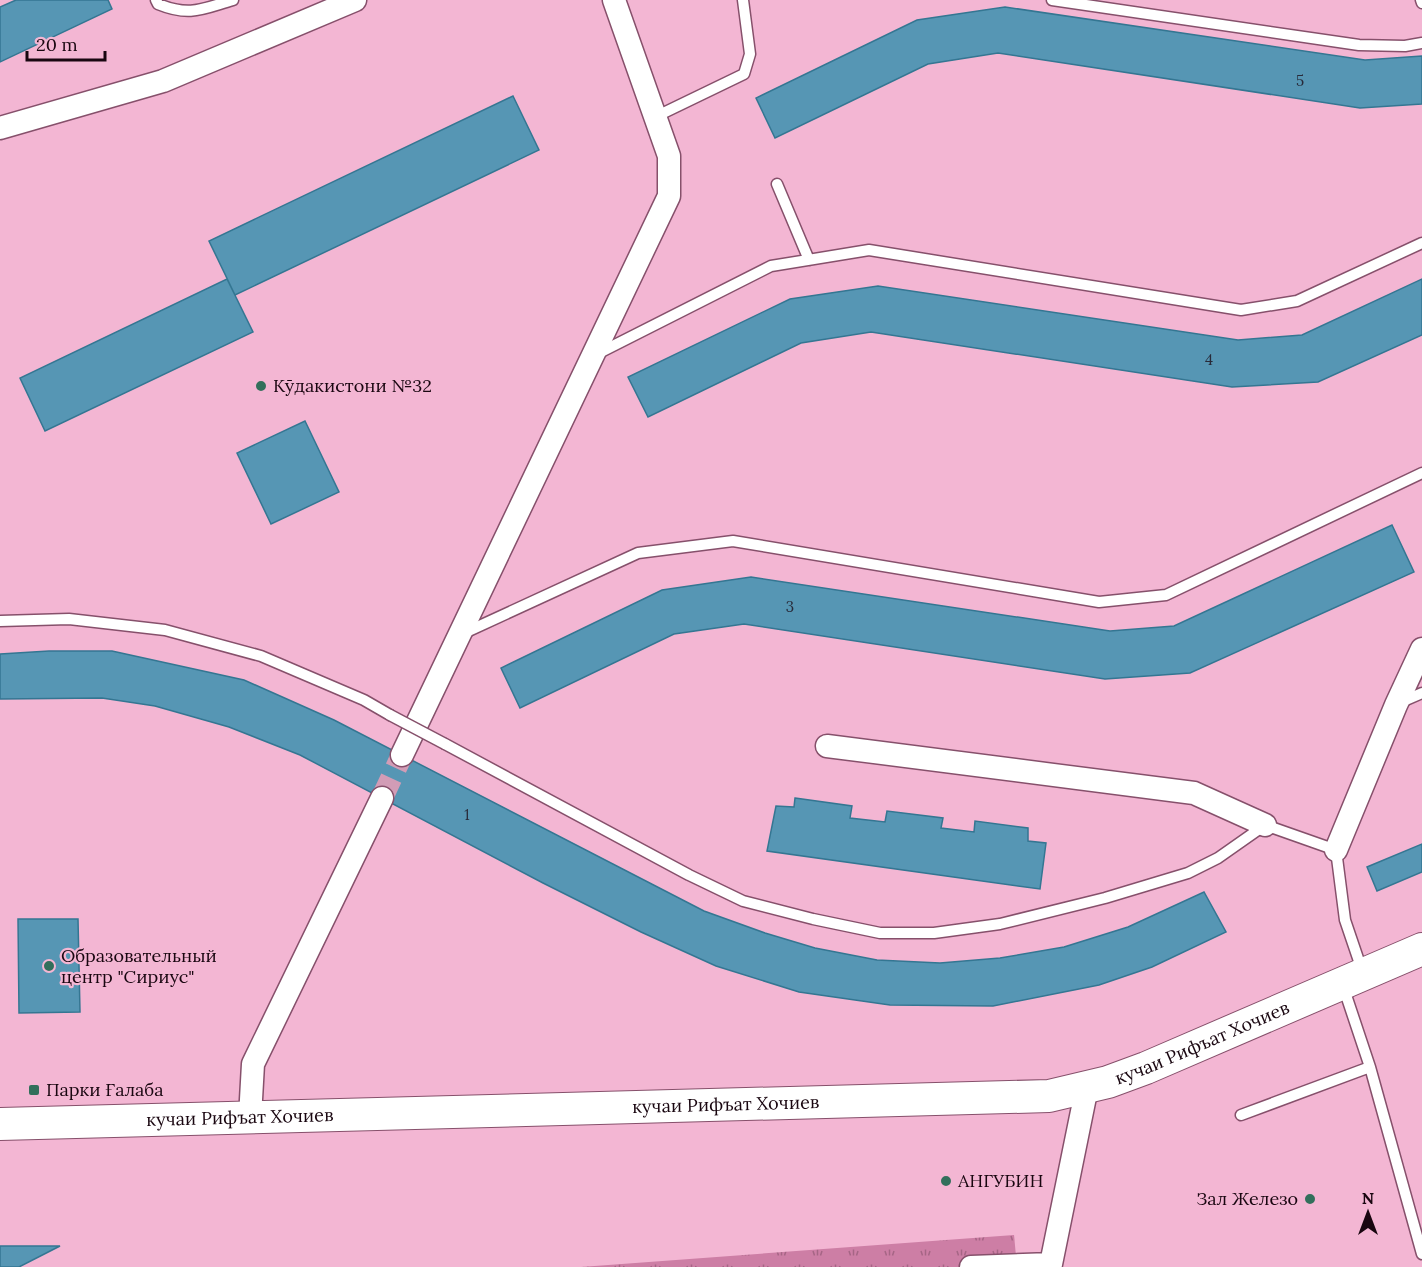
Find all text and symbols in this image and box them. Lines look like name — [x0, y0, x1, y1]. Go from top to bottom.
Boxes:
scale bar — [27, 24, 105, 62]
text: 20 m — [36, 33, 78, 56]
house number: 5 — [1296, 71, 1304, 90]
house number: 4 — [1205, 350, 1213, 369]
place label: Кӯдакистони №32 — [273, 374, 432, 397]
marker: Кӯдакистони №32 — [254, 379, 268, 393]
house number: 3 — [786, 597, 794, 616]
house number: 1 — [464, 805, 470, 824]
place label: Образовательный центр "Сириус" — [61, 944, 217, 988]
marker: Образовательный центр "Сириус" — [42, 959, 56, 973]
street label: кучаи Рифъат Хочиев — [1112, 996, 1293, 1089]
place label: Парки Ғалаба — [46, 1078, 163, 1101]
marker: Парки Ғалаба — [27, 1083, 41, 1097]
street label: кучаи Рифъат Хочиев — [632, 1090, 819, 1118]
street label: кучаи Рифъат Хочиев — [146, 1103, 334, 1131]
place label: АНГУБИН — [957, 1169, 1044, 1192]
marker: АНГУБИН — [939, 1174, 953, 1188]
north arrow — [1338, 1183, 1398, 1243]
place label: Зал Железо — [1196, 1187, 1298, 1210]
text: N — [1362, 1188, 1374, 1208]
marker: Зал Железо — [1303, 1192, 1317, 1206]

